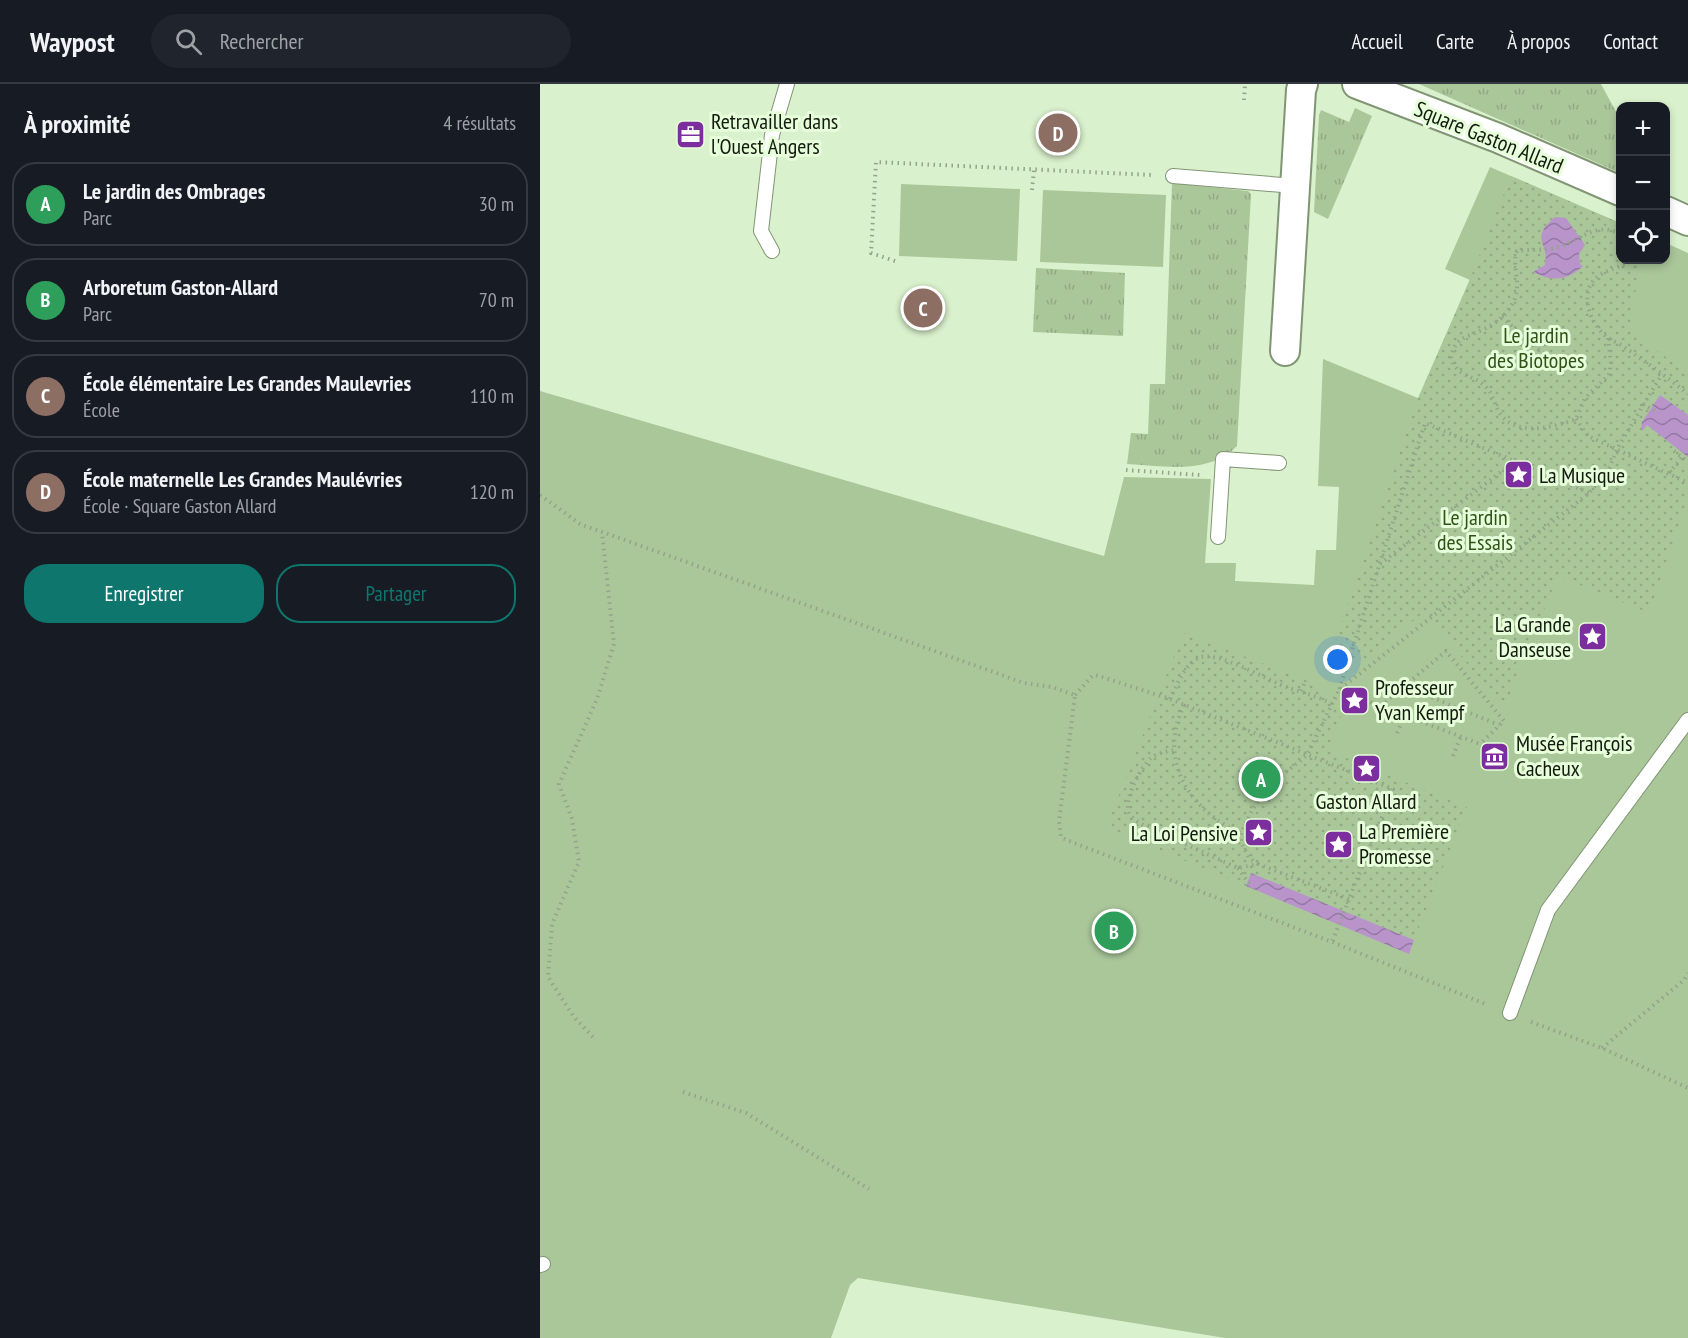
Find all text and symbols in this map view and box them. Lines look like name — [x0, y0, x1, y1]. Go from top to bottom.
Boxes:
search box — [151, 14, 571, 68]
text: Waypost — [30, 23, 115, 60]
icon: search — [172, 25, 205, 58]
text: Rechercher — [220, 27, 304, 55]
text: Accueil — [1351, 28, 1403, 55]
text: Carte — [1436, 28, 1474, 55]
text: À propos — [1507, 28, 1570, 55]
text: Contact — [1603, 28, 1658, 55]
street label: Square Gaston Allard — [1410, 94, 1568, 180]
map controls — [1616, 102, 1670, 264]
button: + — [1616, 102, 1670, 156]
text: À proximité — [24, 107, 131, 140]
place label: Retravailler dans l'Ouest Angers — [711, 107, 838, 160]
text: 4 résultats — [443, 110, 516, 136]
pin: D — [1038, 110, 1078, 156]
office icon: Retravailler dans l'Ouest Angers — [674, 118, 706, 150]
button: − — [1616, 156, 1670, 210]
text: Le jardin des Ombrages — [83, 177, 265, 205]
text: A — [40, 191, 51, 217]
text: 30 m — [479, 191, 514, 217]
text: Parc — [83, 205, 112, 231]
button: locate — [1616, 210, 1670, 264]
text: Arboretum Gaston-Allard — [83, 273, 278, 301]
pin: C — [904, 286, 943, 330]
text: B — [41, 287, 50, 313]
text: 70 m — [479, 287, 514, 313]
text: Parc — [83, 301, 112, 327]
park label: Le jardin des Biotopes — [1488, 321, 1584, 374]
text: École élémentaire Les Grandes Maulevries — [83, 369, 411, 397]
text: C — [41, 383, 50, 409]
text: 110 m — [470, 383, 514, 409]
text: École — [83, 397, 120, 423]
place icon: La Musique — [1502, 459, 1534, 491]
place label: La Musique — [1539, 461, 1625, 489]
text: École maternelle Les Grandes Maulévries — [83, 465, 402, 493]
text: D — [40, 479, 51, 505]
text: 120 m — [470, 479, 514, 505]
text: École · Square Gaston Allard — [83, 493, 277, 519]
park label: Le jardin des Essais — [1437, 503, 1513, 556]
button: Enregistrer — [24, 564, 264, 623]
button: Partager — [276, 564, 516, 623]
place label: La Grande Danseuse — [1495, 610, 1571, 663]
place icon: La Grande Danseuse — [1576, 621, 1608, 653]
your location — [1323, 645, 1352, 674]
place label: Professeur Yvan Kempf — [1375, 673, 1466, 726]
place icon: Professeur Yvan Kempf — [1338, 684, 1370, 716]
place label: Musée François Cacheux — [1516, 729, 1632, 782]
museum icon: Musée François Cacheux — [1479, 740, 1511, 772]
place icon: Gaston Allard — [1350, 753, 1382, 785]
pin: A — [1242, 756, 1280, 802]
place label: Gaston Allard — [1315, 787, 1417, 815]
place icon: La Loi Pensive — [1243, 817, 1275, 849]
place label: La Première Promesse — [1359, 817, 1449, 870]
place label: La Loi Pensive — [1131, 819, 1238, 847]
place icon: La Première Promesse — [1322, 828, 1354, 860]
pin: B — [1094, 908, 1134, 954]

